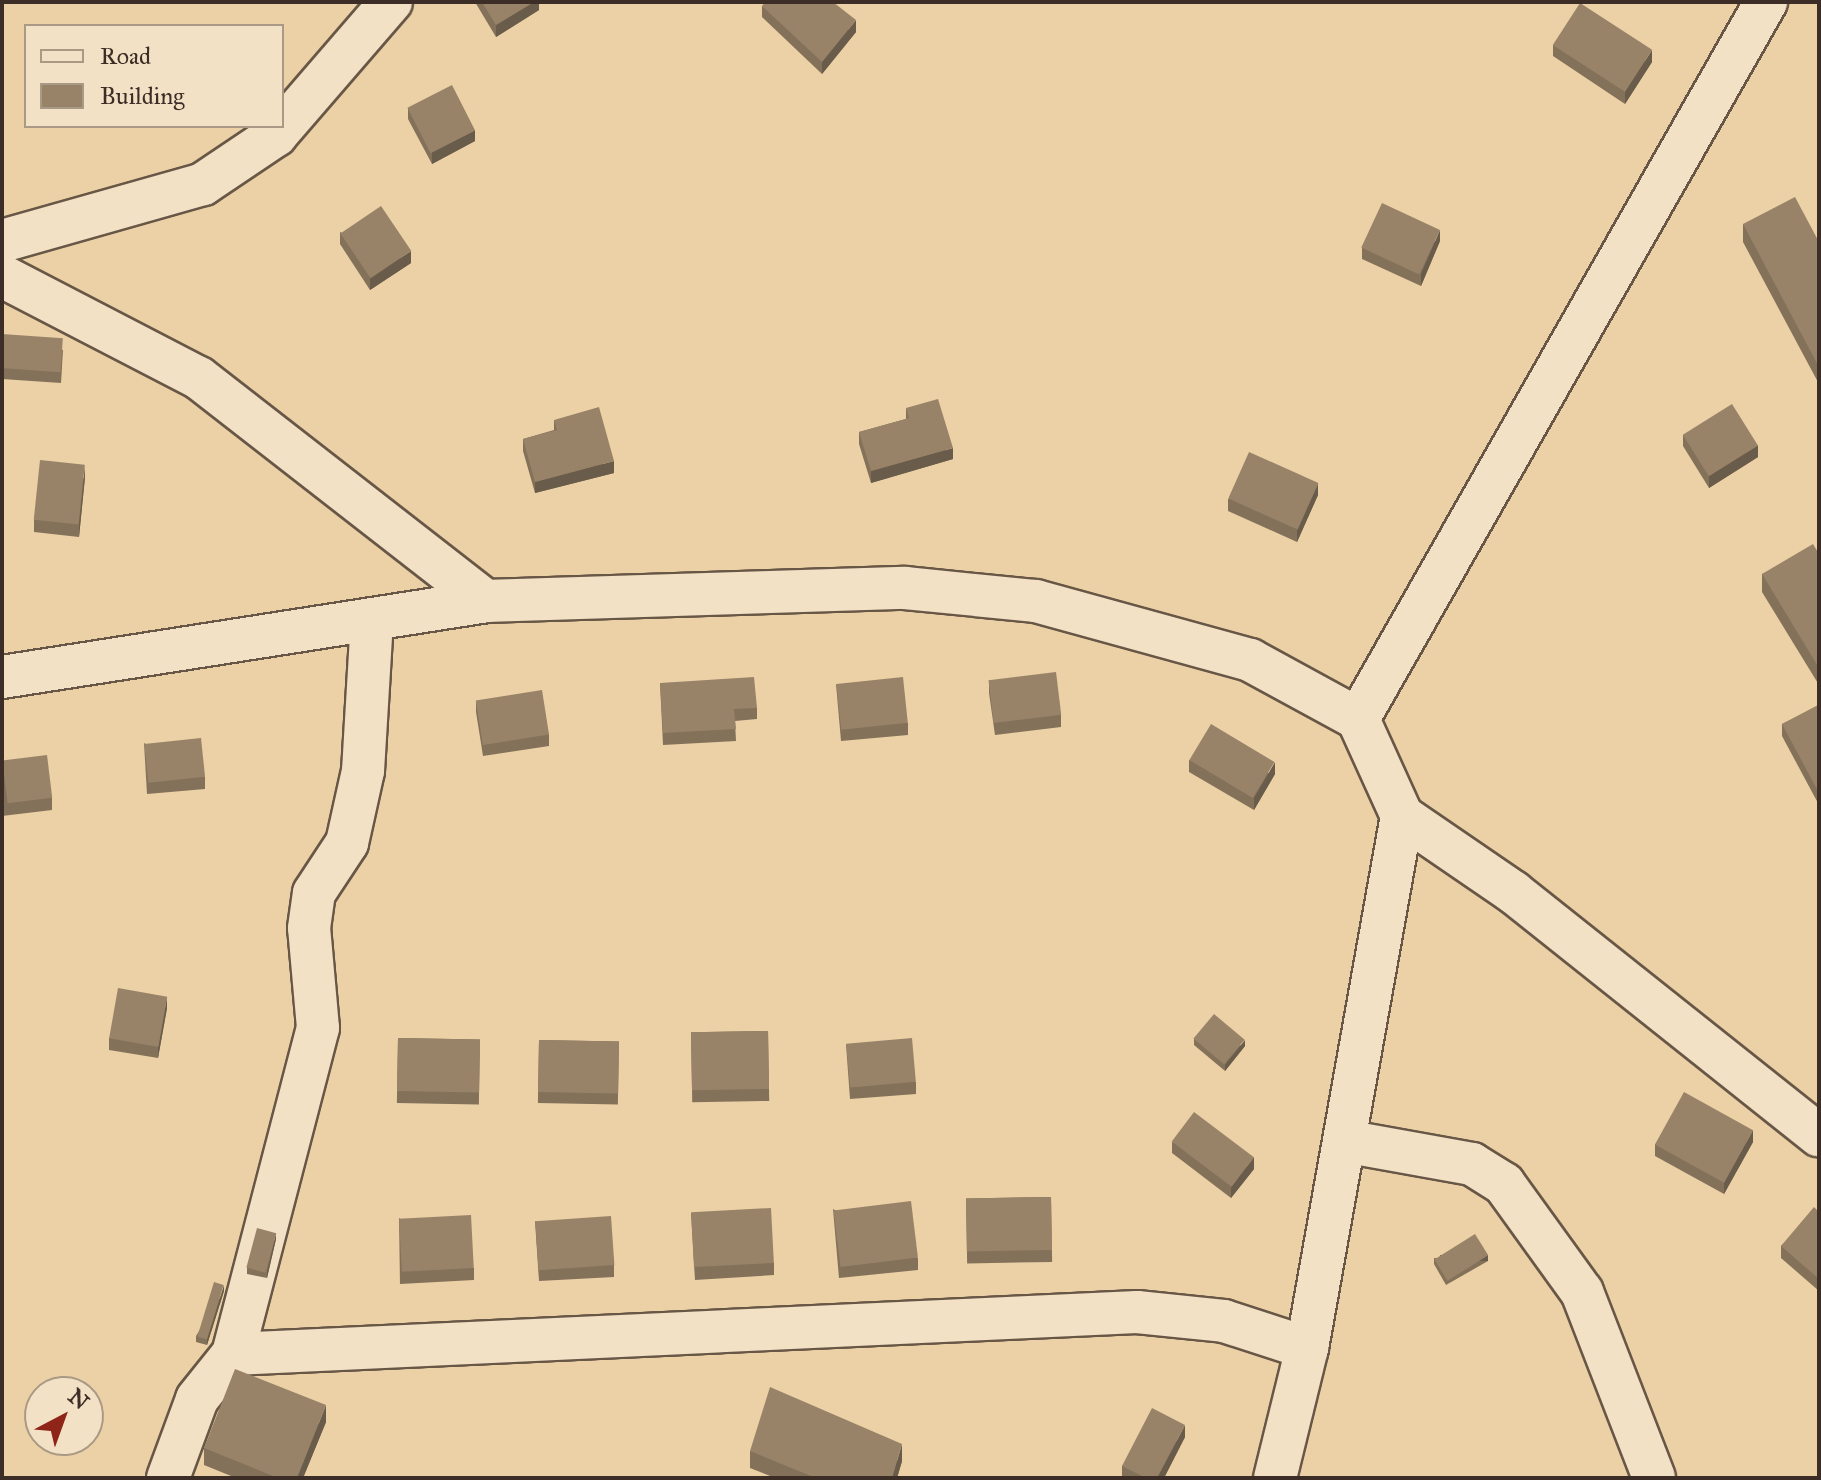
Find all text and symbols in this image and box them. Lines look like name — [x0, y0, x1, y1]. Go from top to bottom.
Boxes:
legend — [24, 24, 284, 128]
text: Road — [100, 41, 151, 71]
text: Building — [100, 81, 185, 111]
north arrow — [24, 1376, 104, 1456]
text: N — [63, 1383, 95, 1415]

